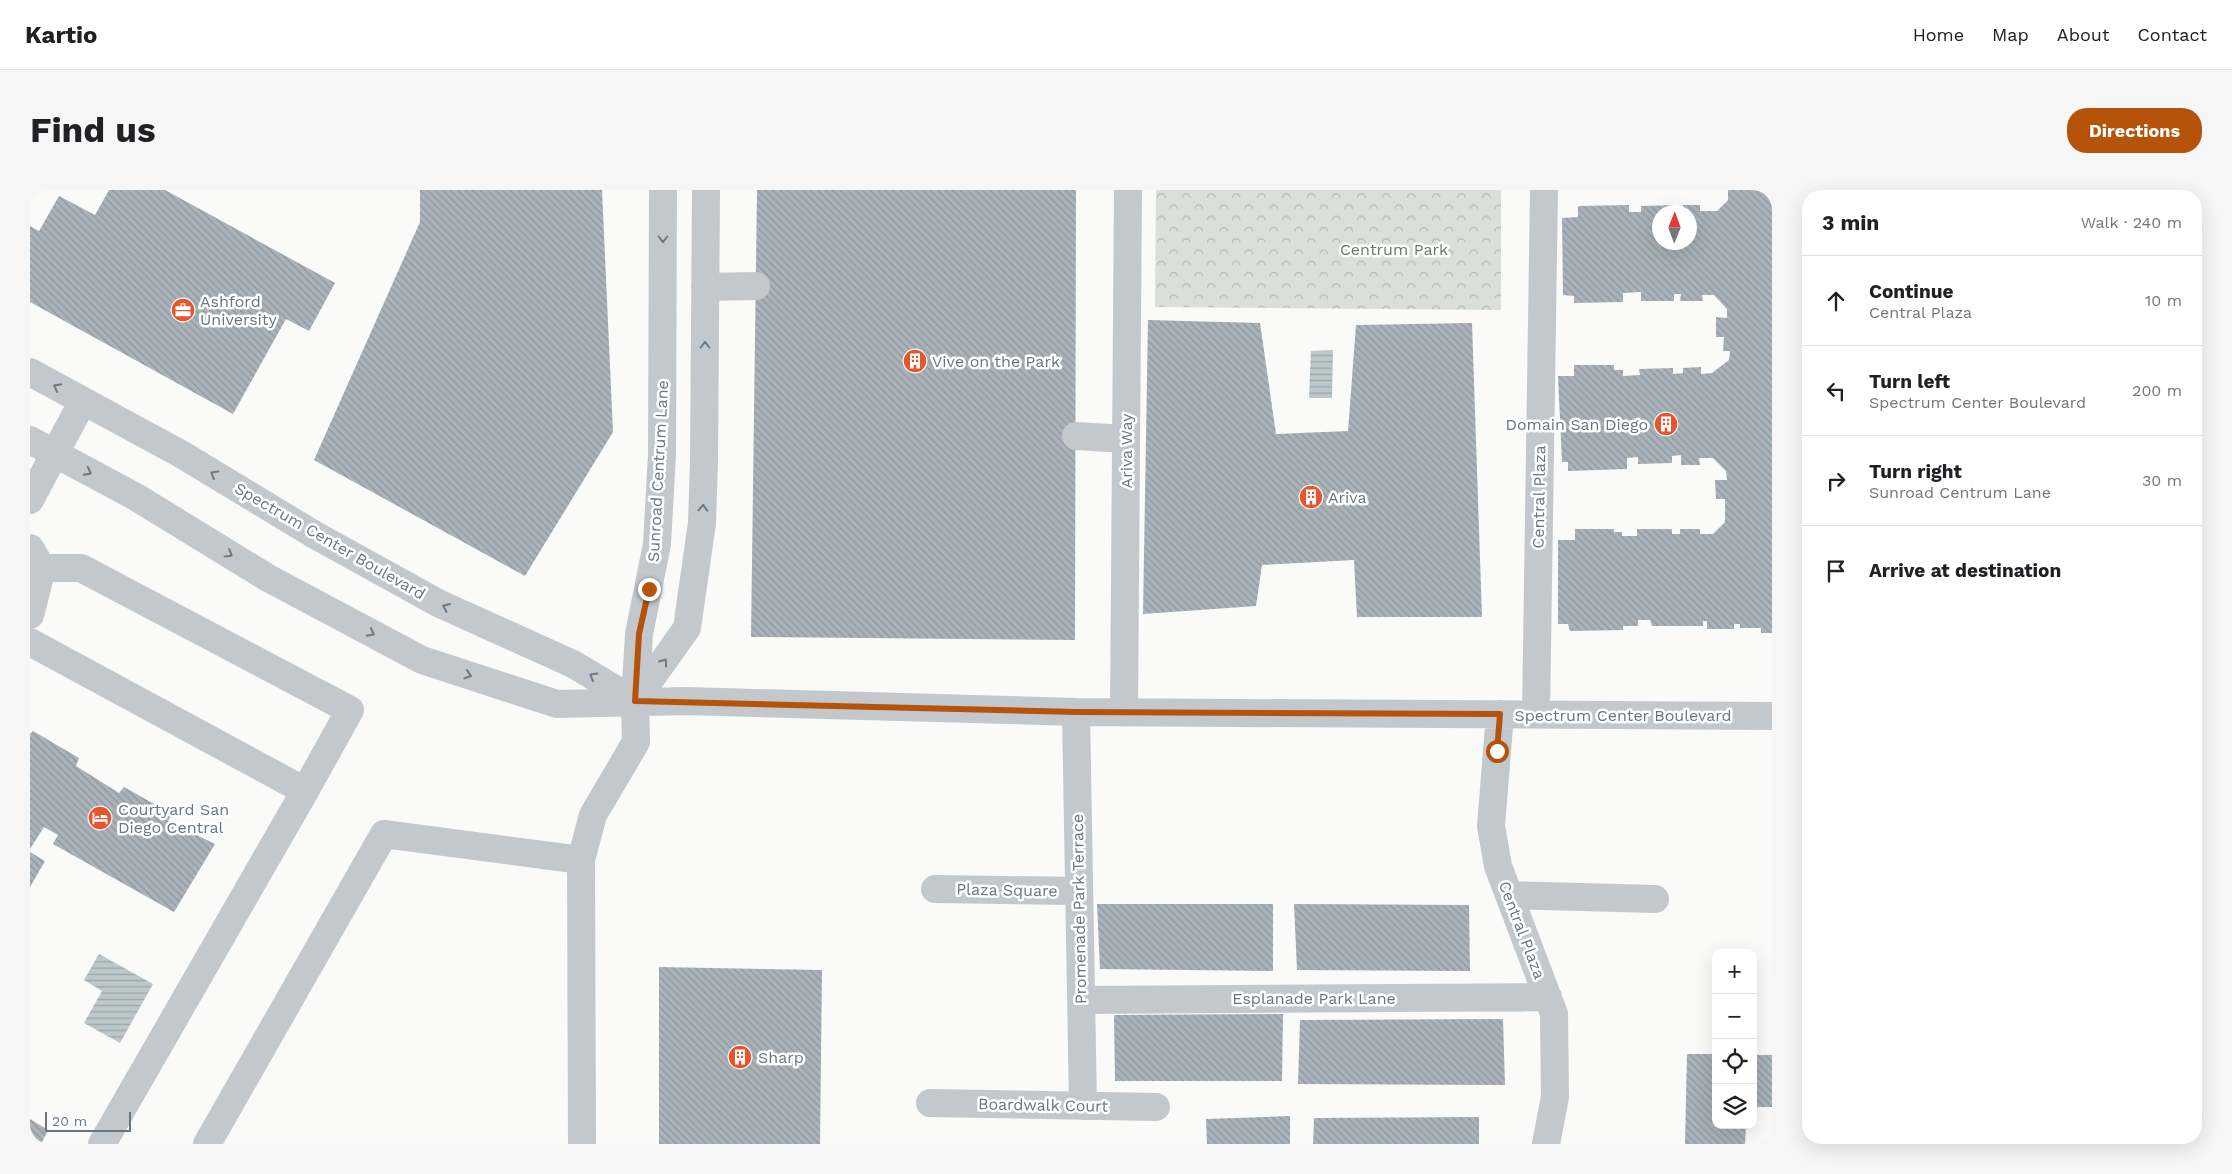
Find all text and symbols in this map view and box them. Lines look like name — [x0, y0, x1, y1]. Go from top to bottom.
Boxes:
text: Kartio — [25, 21, 97, 49]
text: Home — [1913, 24, 1964, 45]
text: Map — [1992, 24, 2029, 45]
text: About — [2057, 24, 2109, 45]
text: Contact — [2137, 24, 2207, 45]
button: Directions — [2067, 108, 2202, 153]
text: Find us — [30, 109, 156, 151]
north arrow — [1652, 205, 1697, 250]
text: 3 min — [1822, 210, 1879, 235]
text: Walk · 240 m — [2081, 213, 2182, 232]
one-way arrow — [658, 235, 668, 243]
park label: Centrum Park — [1340, 240, 1448, 259]
text: Continue — [1869, 280, 1953, 303]
icon: ahead — [1822, 287, 1850, 315]
text: 10 m — [2145, 291, 2182, 310]
place label: Ashford University — [200, 292, 278, 329]
office icon: Ashford University — [170, 297, 196, 323]
text: Central Plaza — [1869, 303, 1972, 322]
one-way arrow — [700, 341, 710, 348]
building icon: Vive on the Park — [902, 348, 928, 374]
place label: Vive on the Park — [932, 352, 1060, 371]
text: Turn left — [1869, 370, 1950, 393]
icon: left — [1822, 377, 1850, 405]
street label: Sunroad Centrum Lane — [644, 380, 672, 562]
text: 200 m — [2132, 381, 2182, 400]
one-way arrow — [53, 383, 62, 393]
text: Spectrum Center Boulevard — [1869, 393, 2086, 412]
building icon: Domain San Diego — [1653, 411, 1679, 437]
street label: Ariva Way — [1117, 413, 1136, 488]
place label: Domain San Diego — [1505, 415, 1648, 434]
street label: Central Plaza — [1529, 445, 1549, 549]
text: Turn right — [1869, 460, 1962, 483]
one-way arrow — [83, 465, 92, 475]
icon: right — [1822, 467, 1850, 495]
one-way arrow — [211, 470, 220, 480]
text: 30 m — [2142, 471, 2182, 490]
street label: Spectrum Center Boulevard — [231, 479, 429, 603]
text: Sunroad Centrum Lane — [1869, 483, 2051, 502]
building icon: Ariva — [1298, 484, 1324, 510]
place label: Ariva — [1328, 488, 1367, 507]
one-way arrow — [697, 503, 708, 511]
one-way arrow — [223, 547, 232, 557]
icon: arrive — [1822, 557, 1850, 585]
text: Arrive at destination — [1869, 559, 2061, 582]
route end — [638, 578, 661, 601]
one-way arrow — [442, 602, 451, 613]
one-way arrow — [365, 626, 374, 636]
one-way arrow — [658, 658, 667, 668]
one-way arrow — [464, 669, 472, 679]
one-way arrow — [590, 672, 599, 682]
street label: Spectrum Center Boulevard — [1514, 706, 1732, 725]
route start — [1486, 740, 1509, 763]
place label: Courtyard San Diego Central — [118, 800, 229, 837]
hotel icon: Courtyard San Diego Central — [87, 805, 113, 831]
street label: Promenade Park Terrace — [1068, 814, 1090, 1004]
street label: Central Plaza — [1495, 878, 1549, 982]
street label: Plaza Square — [956, 880, 1058, 900]
map controls — [1712, 949, 1757, 1129]
button: + — [1712, 949, 1757, 994]
street label: Esplanade Park Lane — [1232, 989, 1396, 1008]
button: − — [1712, 994, 1757, 1039]
button: locate — [1712, 1039, 1757, 1084]
building icon: Sharp — [727, 1044, 753, 1070]
place label: Sharp — [758, 1048, 804, 1067]
button: layers — [1712, 1084, 1757, 1129]
street label: Boardwalk Court — [978, 1094, 1108, 1116]
scale bar — [45, 1109, 131, 1132]
text: 20 m — [52, 1113, 87, 1129]

